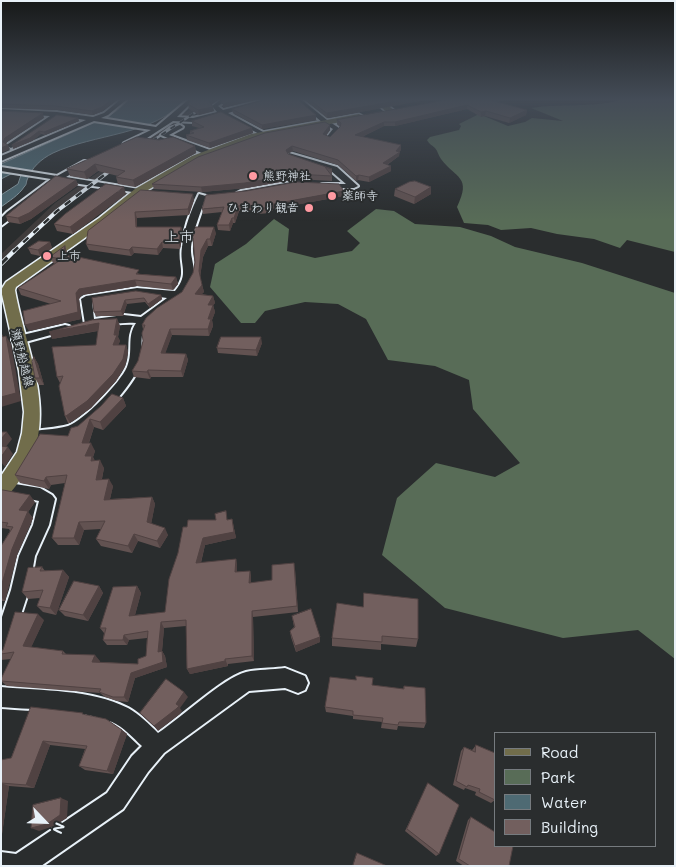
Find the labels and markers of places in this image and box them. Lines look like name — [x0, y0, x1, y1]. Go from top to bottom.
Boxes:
place label: 熊野神社 — [263, 169, 311, 183]
marker: 熊野神社 — [247, 170, 259, 182]
place label: 薬師寺 — [342, 189, 378, 203]
marker: 薬師寺 — [326, 190, 338, 202]
place label: ひまわり観音 — [227, 201, 299, 215]
marker: ひまわり観音 — [303, 202, 315, 214]
place label: 上市 — [57, 249, 81, 263]
marker: 上市 — [41, 250, 53, 262]

